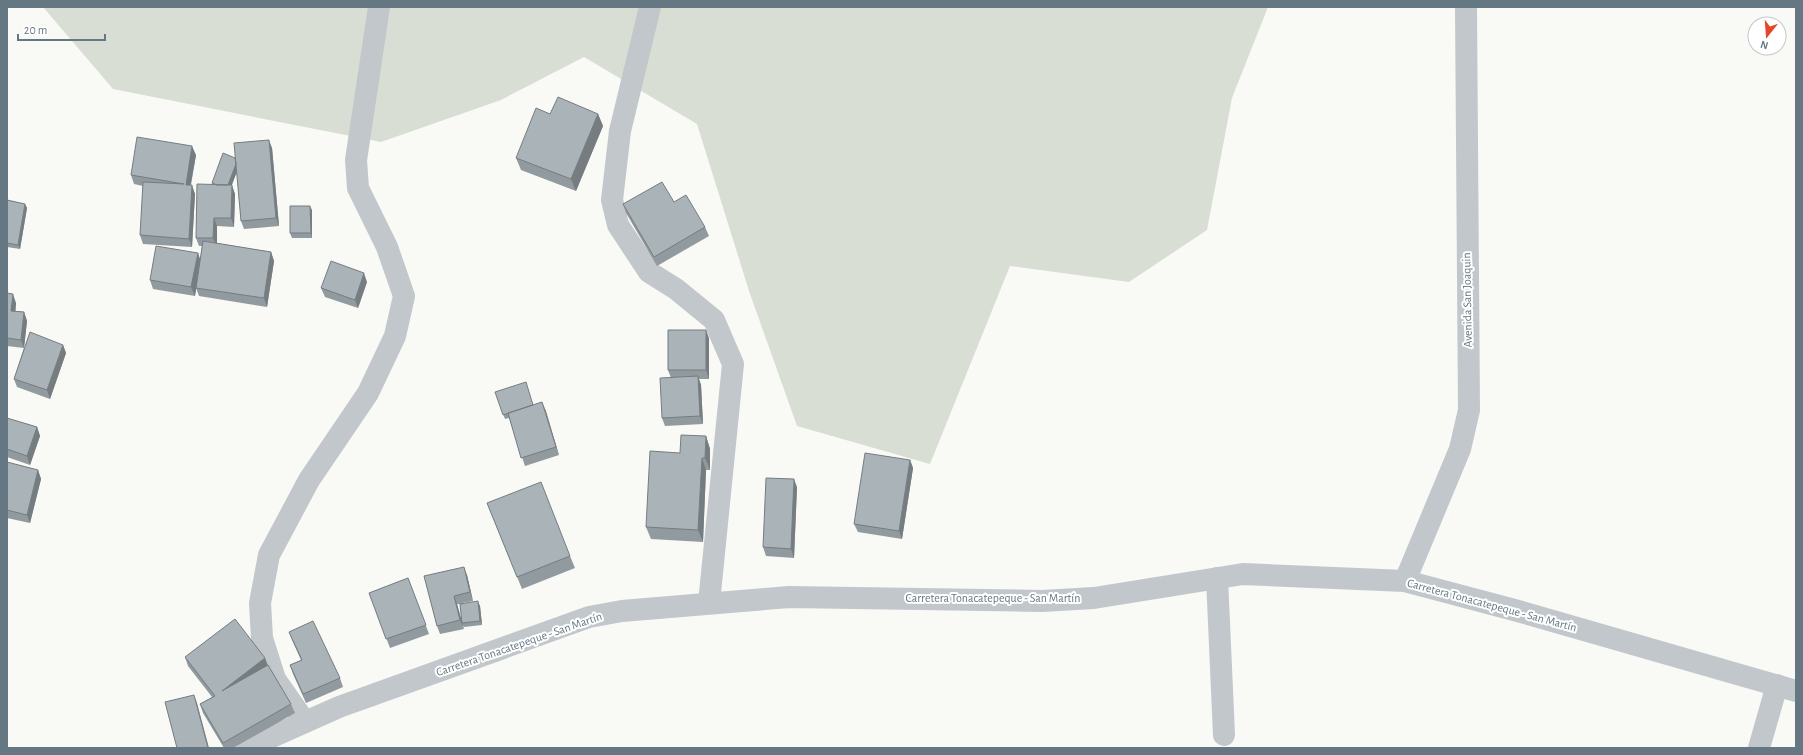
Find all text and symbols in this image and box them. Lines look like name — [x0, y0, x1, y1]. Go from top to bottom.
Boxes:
scale bar — [18, 16, 105, 42]
north arrow — [1747, 16, 1787, 56]
text: 20 m — [24, 24, 47, 36]
text: N — [1759, 39, 1769, 51]
street label: Avenida San Joaquin — [1460, 252, 1474, 348]
street label: Carretera Tonacatepeque - San Martín — [1406, 577, 1578, 633]
street label: Carretera Tonacatepeque - San Martín — [906, 592, 1080, 604]
street label: Carretera Tonacatepeque - San Martín — [434, 610, 604, 678]

